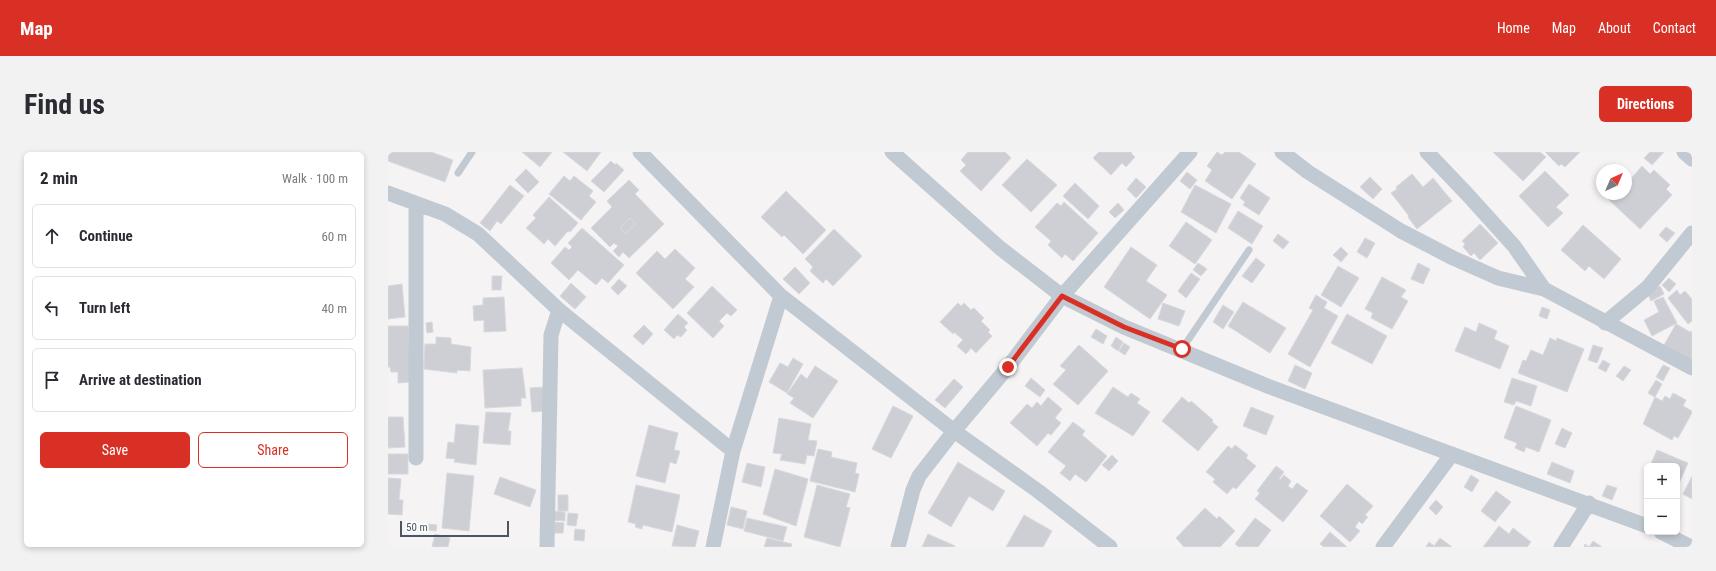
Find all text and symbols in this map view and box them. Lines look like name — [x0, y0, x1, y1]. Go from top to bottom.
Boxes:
text: Map — [20, 17, 53, 40]
text: Home — [1497, 20, 1530, 36]
text: Map — [1552, 20, 1576, 36]
text: About — [1598, 20, 1631, 36]
text: Contact — [1653, 20, 1696, 36]
button: Directions — [1599, 86, 1692, 122]
text: Find us — [24, 88, 105, 121]
north arrow — [1596, 164, 1632, 200]
text: 2 min — [40, 168, 78, 188]
text: Walk · 100 m — [282, 171, 348, 186]
icon: ahead — [41, 225, 63, 247]
text: Continue — [79, 227, 133, 245]
text: 60 m — [321, 229, 347, 244]
icon: left — [41, 297, 63, 319]
text: Turn left — [79, 299, 130, 317]
text: 40 m — [321, 301, 347, 316]
route start — [1173, 340, 1191, 358]
route end — [999, 358, 1017, 376]
icon: arrive — [41, 369, 63, 391]
text: Arrive at destination — [79, 371, 202, 389]
button: Save — [40, 432, 190, 468]
button: Share — [198, 432, 348, 468]
map controls — [1644, 463, 1680, 535]
button: + — [1644, 463, 1680, 499]
button: − — [1644, 499, 1680, 535]
scale bar — [400, 519, 509, 538]
text: 50 m — [406, 521, 428, 534]

